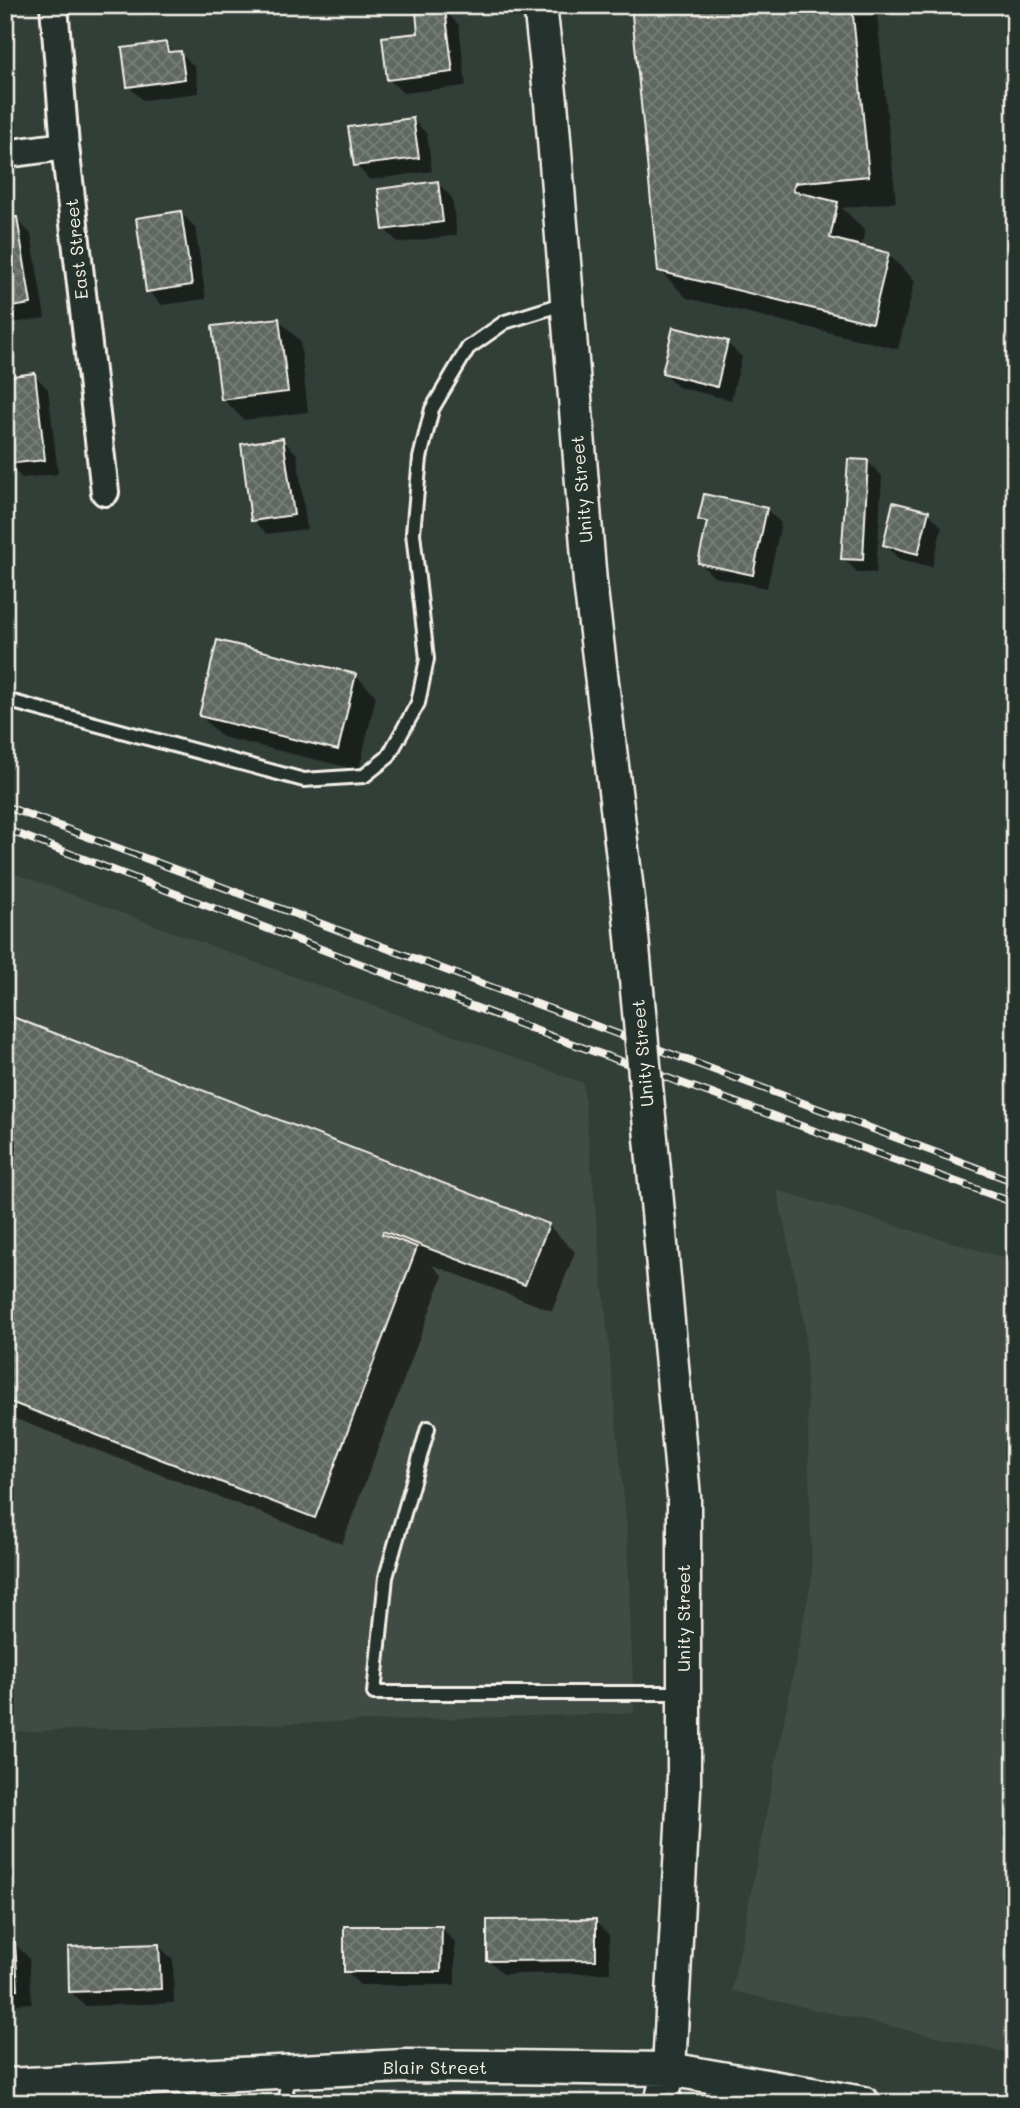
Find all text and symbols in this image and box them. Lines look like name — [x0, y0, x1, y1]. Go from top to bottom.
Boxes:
street label: East Street — [59, 198, 93, 301]
street label: Unity Street — [564, 434, 598, 544]
street label: Unity Street — [625, 998, 659, 1108]
street label: Unity Street — [671, 1564, 695, 1672]
street label: Blair Street — [383, 2055, 487, 2079]

